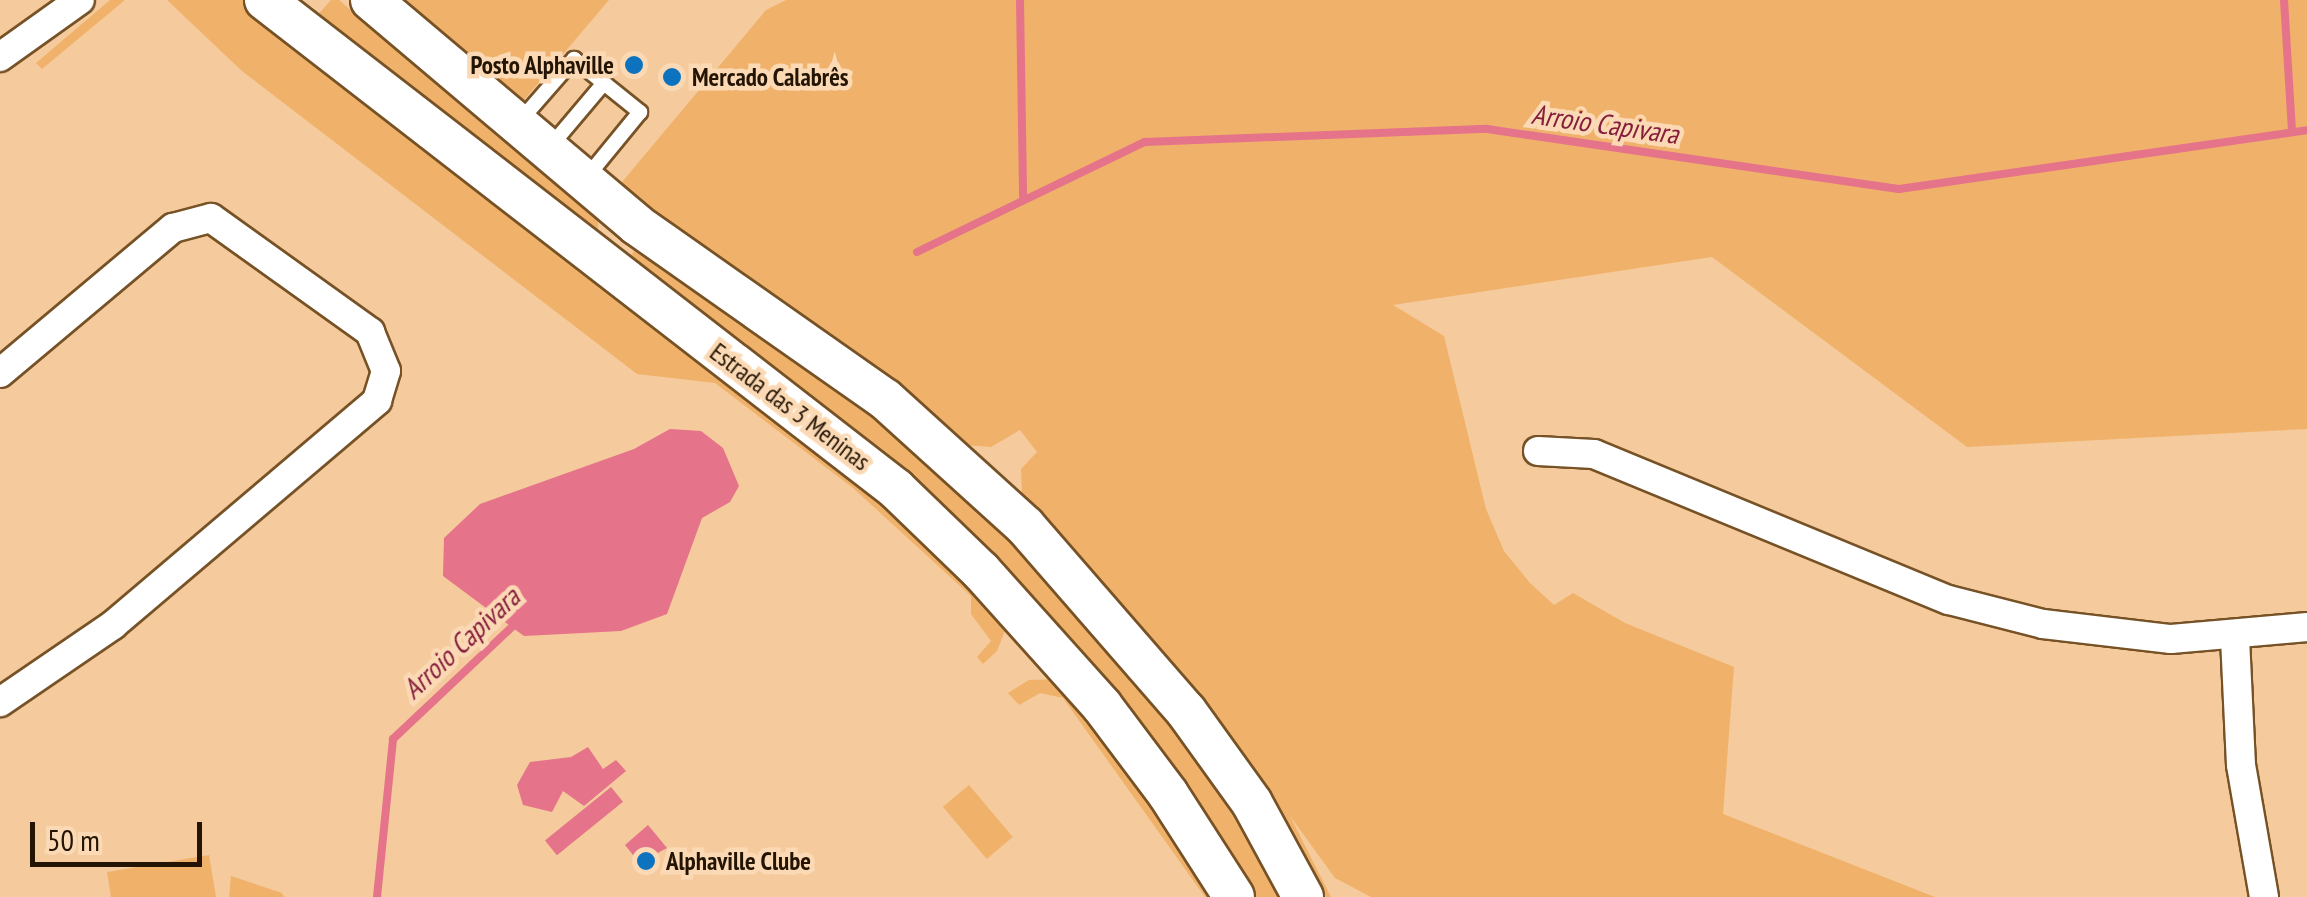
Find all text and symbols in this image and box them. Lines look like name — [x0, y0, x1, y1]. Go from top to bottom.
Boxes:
place label: Posto Alphaville — [470, 50, 614, 80]
marker: Posto Alphaville — [623, 54, 645, 76]
place label: Mercado Calabrês — [692, 62, 849, 92]
marker: Mercado Calabrês — [661, 66, 683, 88]
water label: Arroio Capivara — [1530, 97, 1680, 151]
street label: Estrada das 3 Meninas — [704, 337, 876, 477]
water label: Arroio Capivara — [396, 580, 526, 706]
scale bar — [35, 802, 208, 864]
text: 50 m — [47, 820, 100, 859]
place label: Alphaville Clube — [666, 846, 811, 876]
marker: Alphaville Clube — [635, 850, 657, 872]

